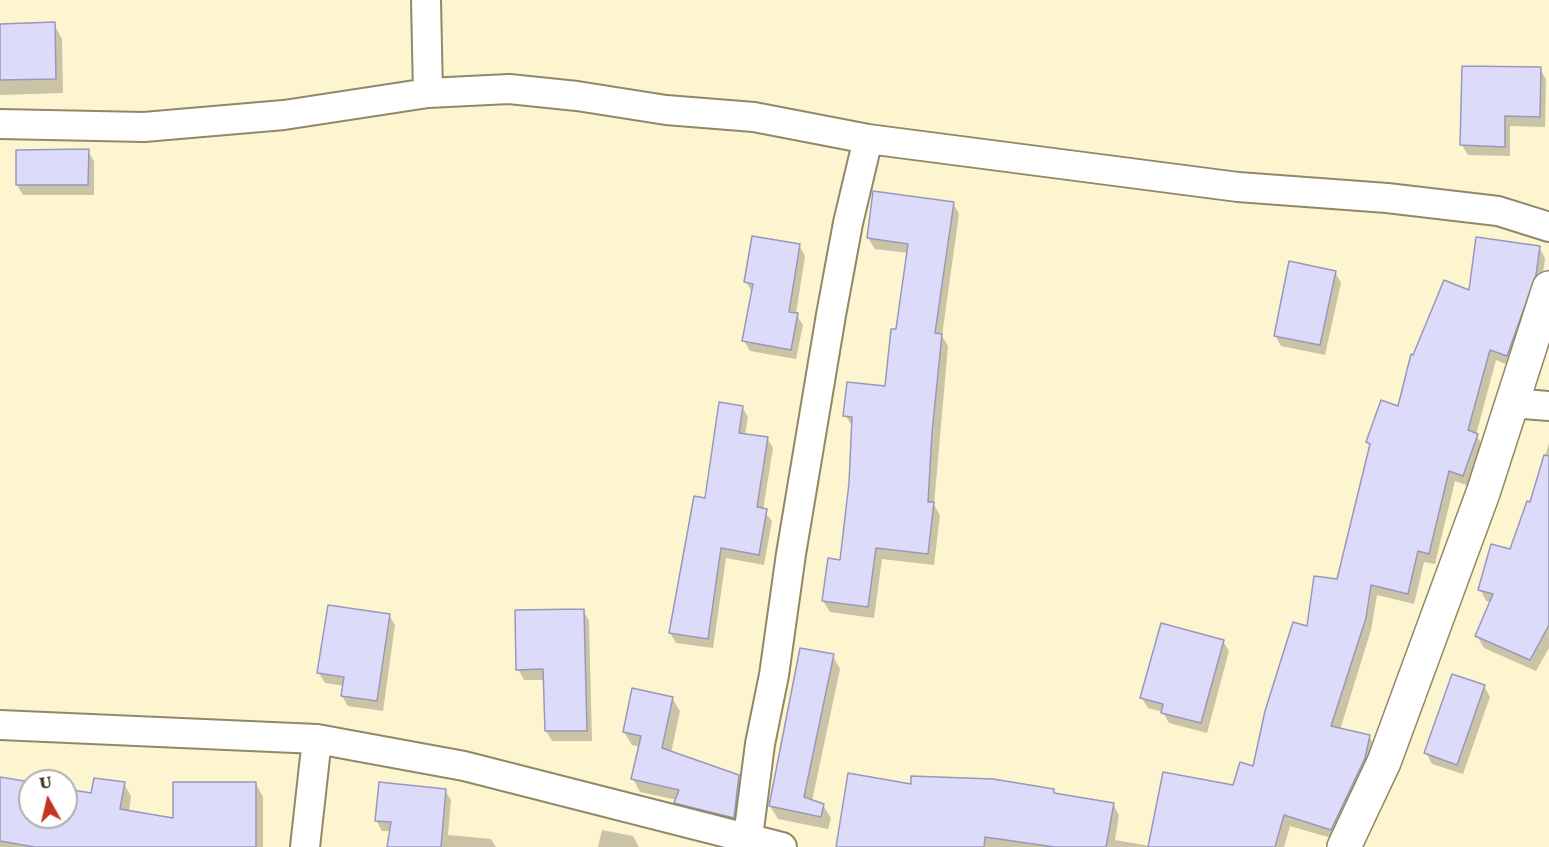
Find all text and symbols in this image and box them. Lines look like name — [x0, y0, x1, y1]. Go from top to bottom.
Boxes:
north arrow — [18, 769, 78, 829]
text: U — [38, 772, 53, 793]

